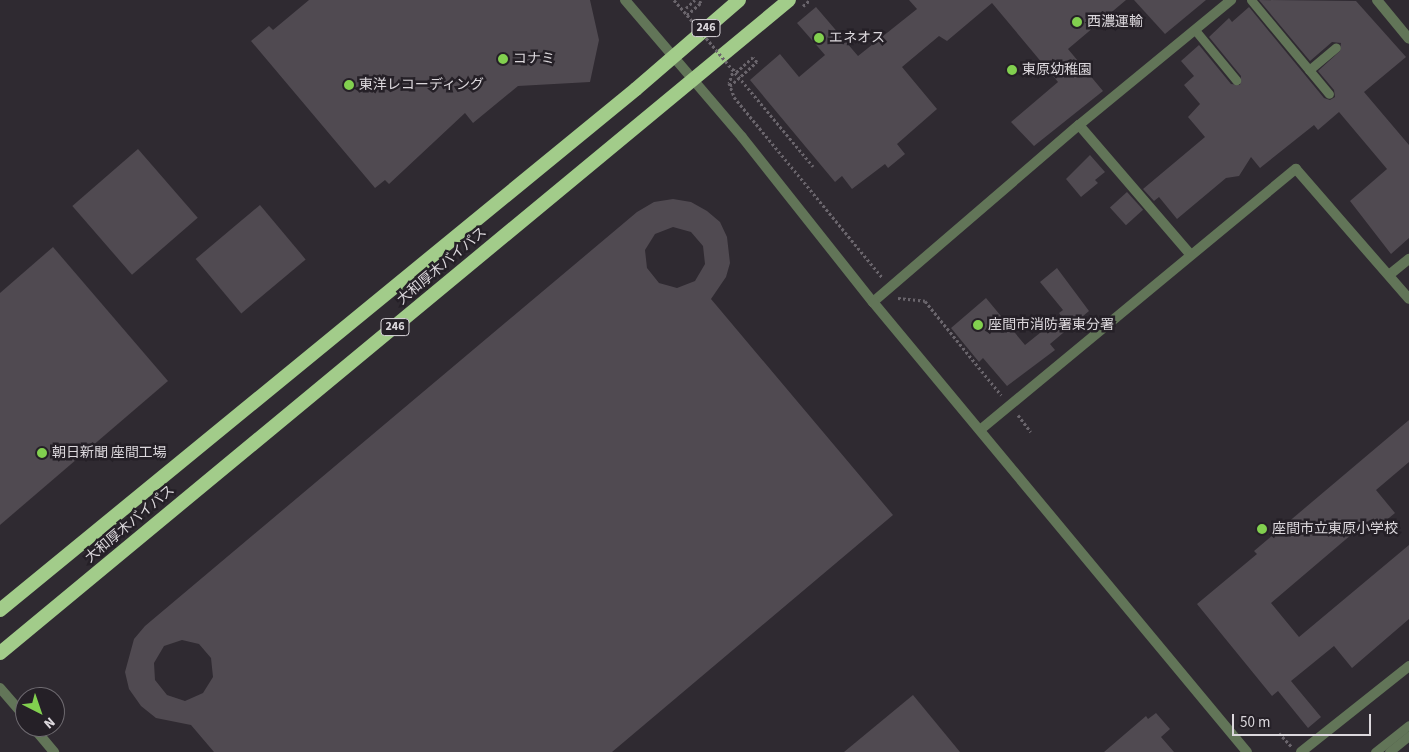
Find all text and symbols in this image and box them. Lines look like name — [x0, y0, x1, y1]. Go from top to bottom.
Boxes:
place label: 西濃運輸 — [1087, 14, 1143, 30]
marker: 西濃運輸 — [1071, 16, 1083, 28]
road number: 246 — [691, 18, 721, 38]
place label: エネオス — [829, 30, 885, 46]
marker: エネオス — [813, 32, 825, 44]
place label: コナミ — [513, 51, 555, 67]
marker: コナミ — [497, 53, 509, 65]
place label: 東原幼稚園 — [1022, 62, 1092, 78]
marker: 東原幼稚園 — [1006, 64, 1018, 76]
place label: 東洋レコーディング — [359, 77, 485, 93]
marker: 東洋レコーディング — [343, 79, 355, 91]
street label: 大和厚木バイパス — [394, 224, 490, 308]
place label: 座間市消防署東分署 — [988, 317, 1114, 333]
road number: 246 — [380, 318, 410, 337]
marker: 座間市消防署東分署 — [972, 319, 984, 331]
place label: 朝日新聞 座間工場 — [52, 445, 167, 461]
marker: 朝日新聞 座間工場 — [36, 447, 48, 459]
street label: 大和厚木バイパス — [82, 482, 178, 566]
place label: 座間市立東原小学校 — [1272, 521, 1398, 537]
marker: 座間市立東原小学校 — [1256, 523, 1268, 535]
north arrow — [15, 687, 65, 737]
scale bar — [1234, 704, 1373, 736]
text: N — [39, 712, 59, 733]
text: 50 m — [1240, 712, 1270, 733]

